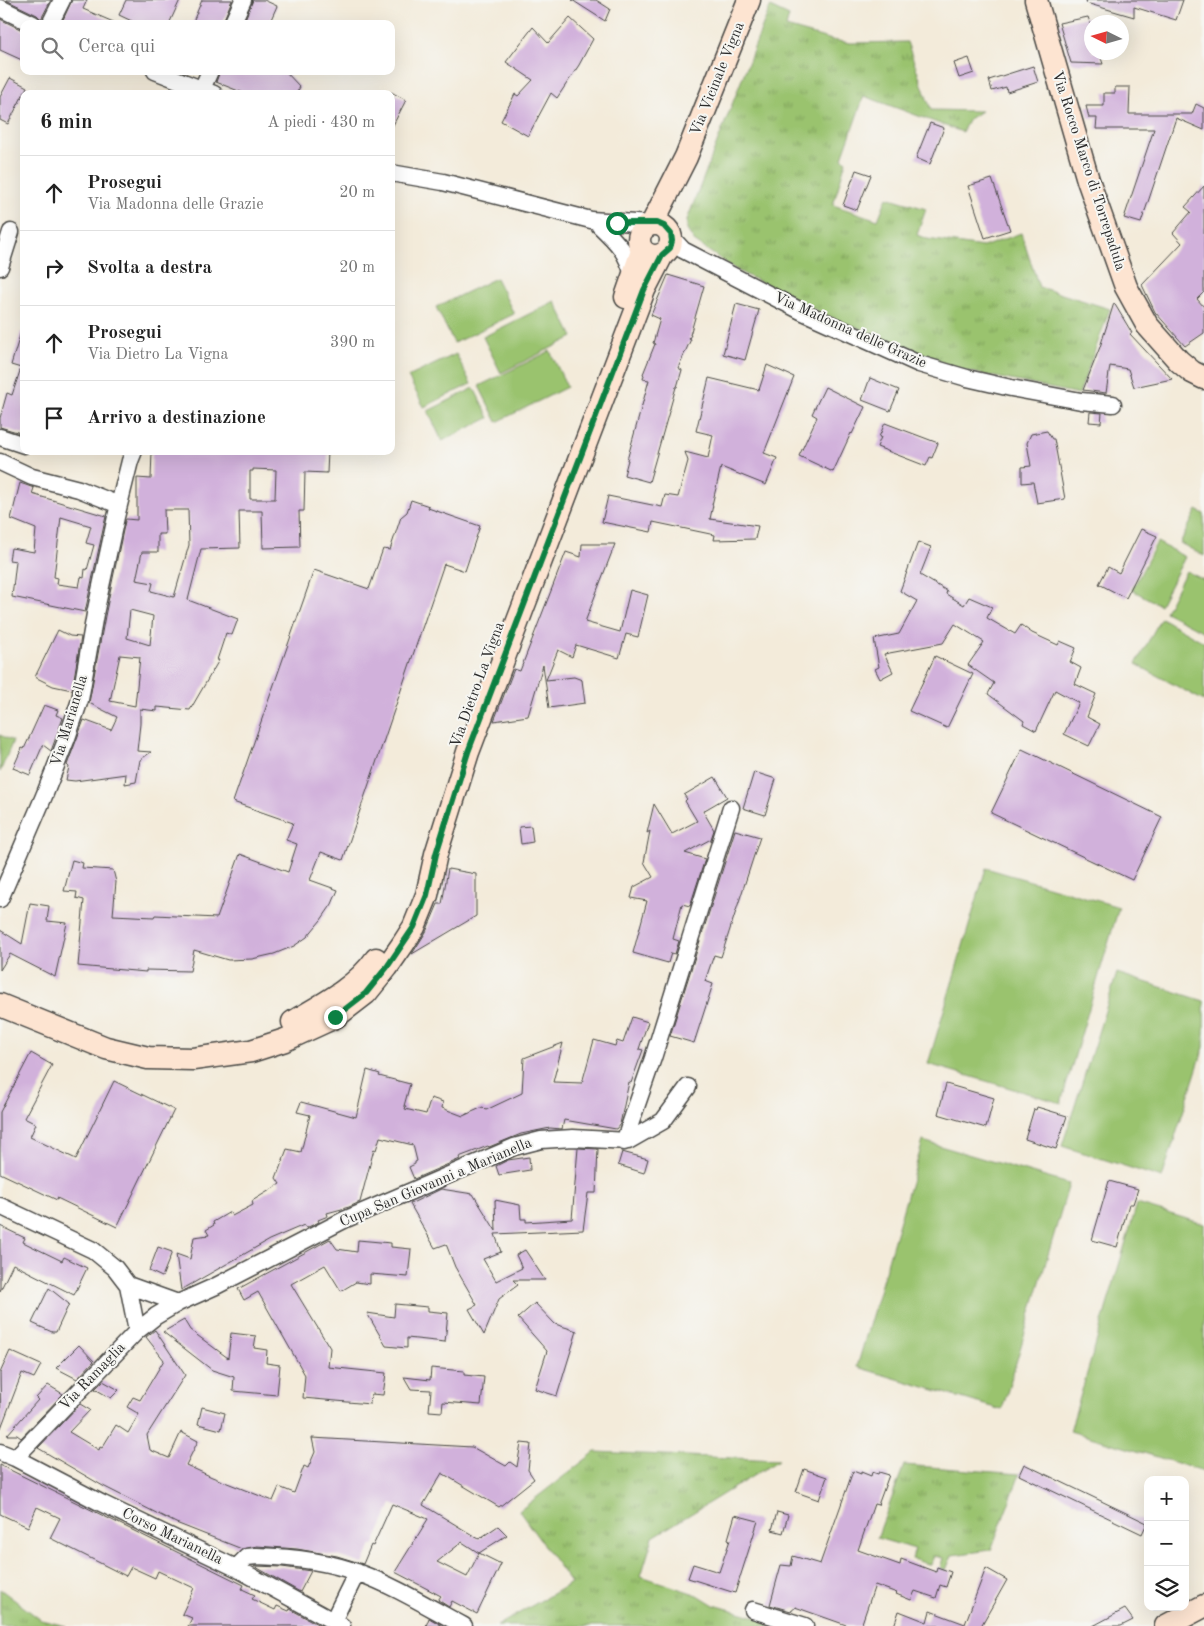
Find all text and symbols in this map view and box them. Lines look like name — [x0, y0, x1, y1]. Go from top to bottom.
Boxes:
north arrow — [1084, 15, 1129, 60]
street label: Via Vicinale Vigna — [688, 19, 748, 138]
search box — [20, 20, 395, 75]
icon: search — [38, 34, 66, 62]
text: Cerca qui — [78, 38, 155, 57]
street label: Via Rocco Marco di Torrepadula — [1049, 69, 1128, 273]
text: 6 min — [40, 112, 93, 133]
text: A piedi · 430 m — [267, 115, 375, 131]
text: Prosegui — [87, 174, 162, 193]
icon: ahead — [40, 179, 68, 207]
text: 20 m — [339, 185, 375, 201]
text: Via Madonna delle Grazie — [87, 197, 264, 213]
route start — [606, 212, 629, 235]
icon: right — [40, 254, 68, 282]
text: Svolta a destra — [87, 259, 212, 278]
text: 20 m — [339, 260, 375, 276]
street label: Via Madonna delle Grazie — [771, 290, 929, 372]
text: Prosegui — [87, 324, 162, 343]
icon: ahead — [40, 329, 68, 357]
text: 390 m — [330, 335, 375, 351]
text: Via Dietro La Vigna — [87, 347, 228, 363]
icon: arrive — [40, 404, 68, 432]
text: Arrivo a destinazione — [87, 409, 266, 428]
street label: Via Dietro La Vigna — [448, 620, 508, 750]
street label: Via Marianella — [49, 673, 91, 768]
route end — [324, 1006, 347, 1029]
street label: Cupa San Giovanni a Marianella — [338, 1135, 535, 1230]
street label: Via Ramaglia — [57, 1340, 129, 1414]
map controls — [1144, 1476, 1189, 1611]
button: + — [1144, 1476, 1189, 1521]
street label: Corso Marianella — [119, 1506, 225, 1568]
button: − — [1144, 1521, 1189, 1566]
button: layers — [1144, 1566, 1189, 1611]

